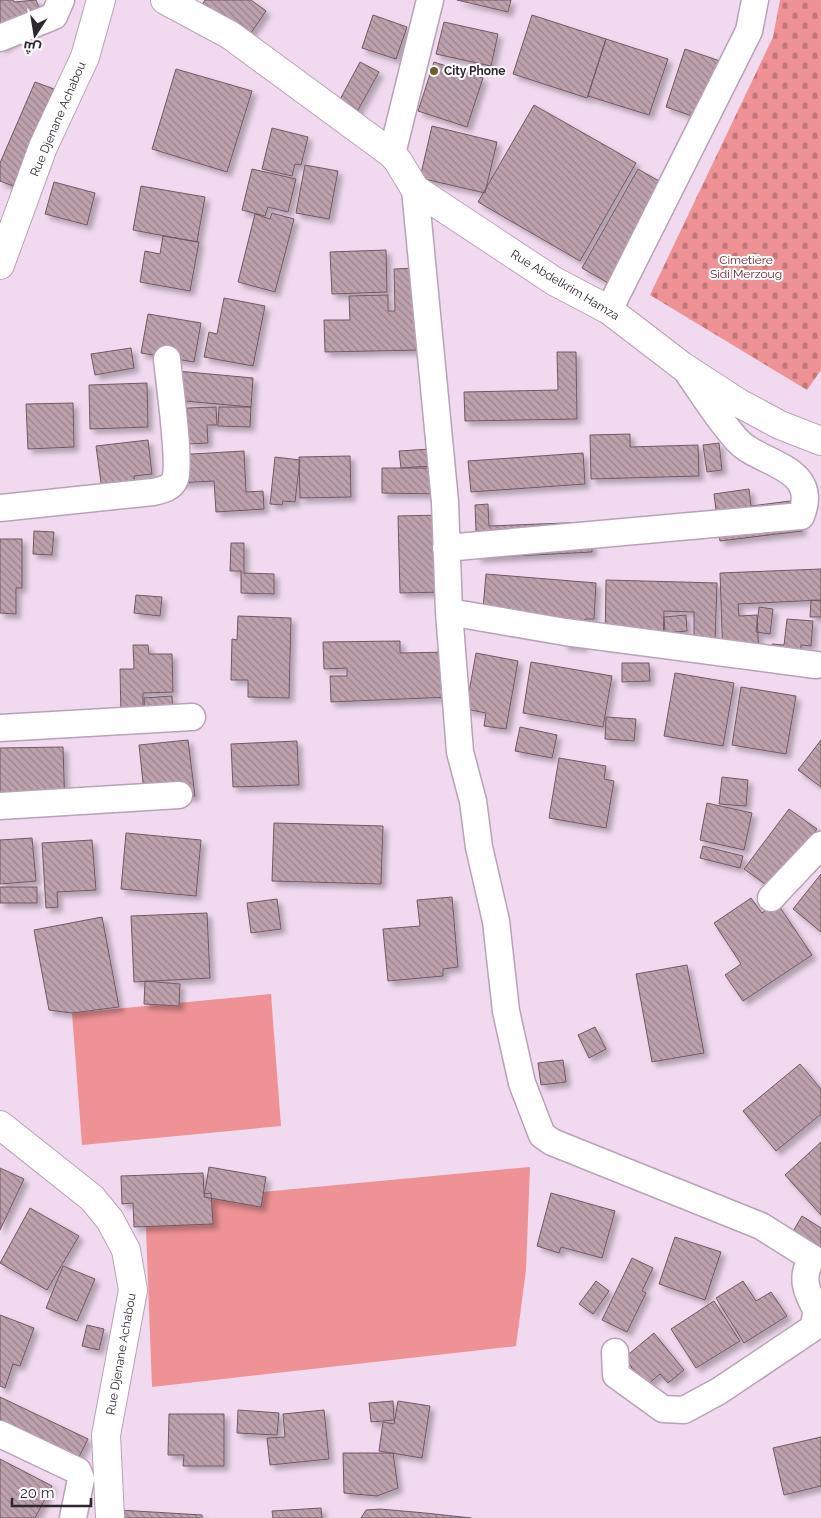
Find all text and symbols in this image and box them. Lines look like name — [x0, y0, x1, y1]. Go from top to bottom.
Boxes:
north arrow — [10, 10, 60, 60]
text: ش — [22, 37, 43, 57]
street label: Rue Djenane Achabou — [27, 60, 89, 178]
place label: City Phone — [444, 64, 505, 78]
marker: City Phone — [428, 65, 440, 77]
street label: Rue Abdelkrim Hamza — [508, 247, 622, 323]
park label: Cimetière Sidi Merzoug — [710, 253, 782, 281]
street label: Rue Djenane Achabou — [103, 1292, 139, 1416]
scale bar — [12, 1476, 91, 1508]
text: 20 m — [20, 1484, 55, 1502]

